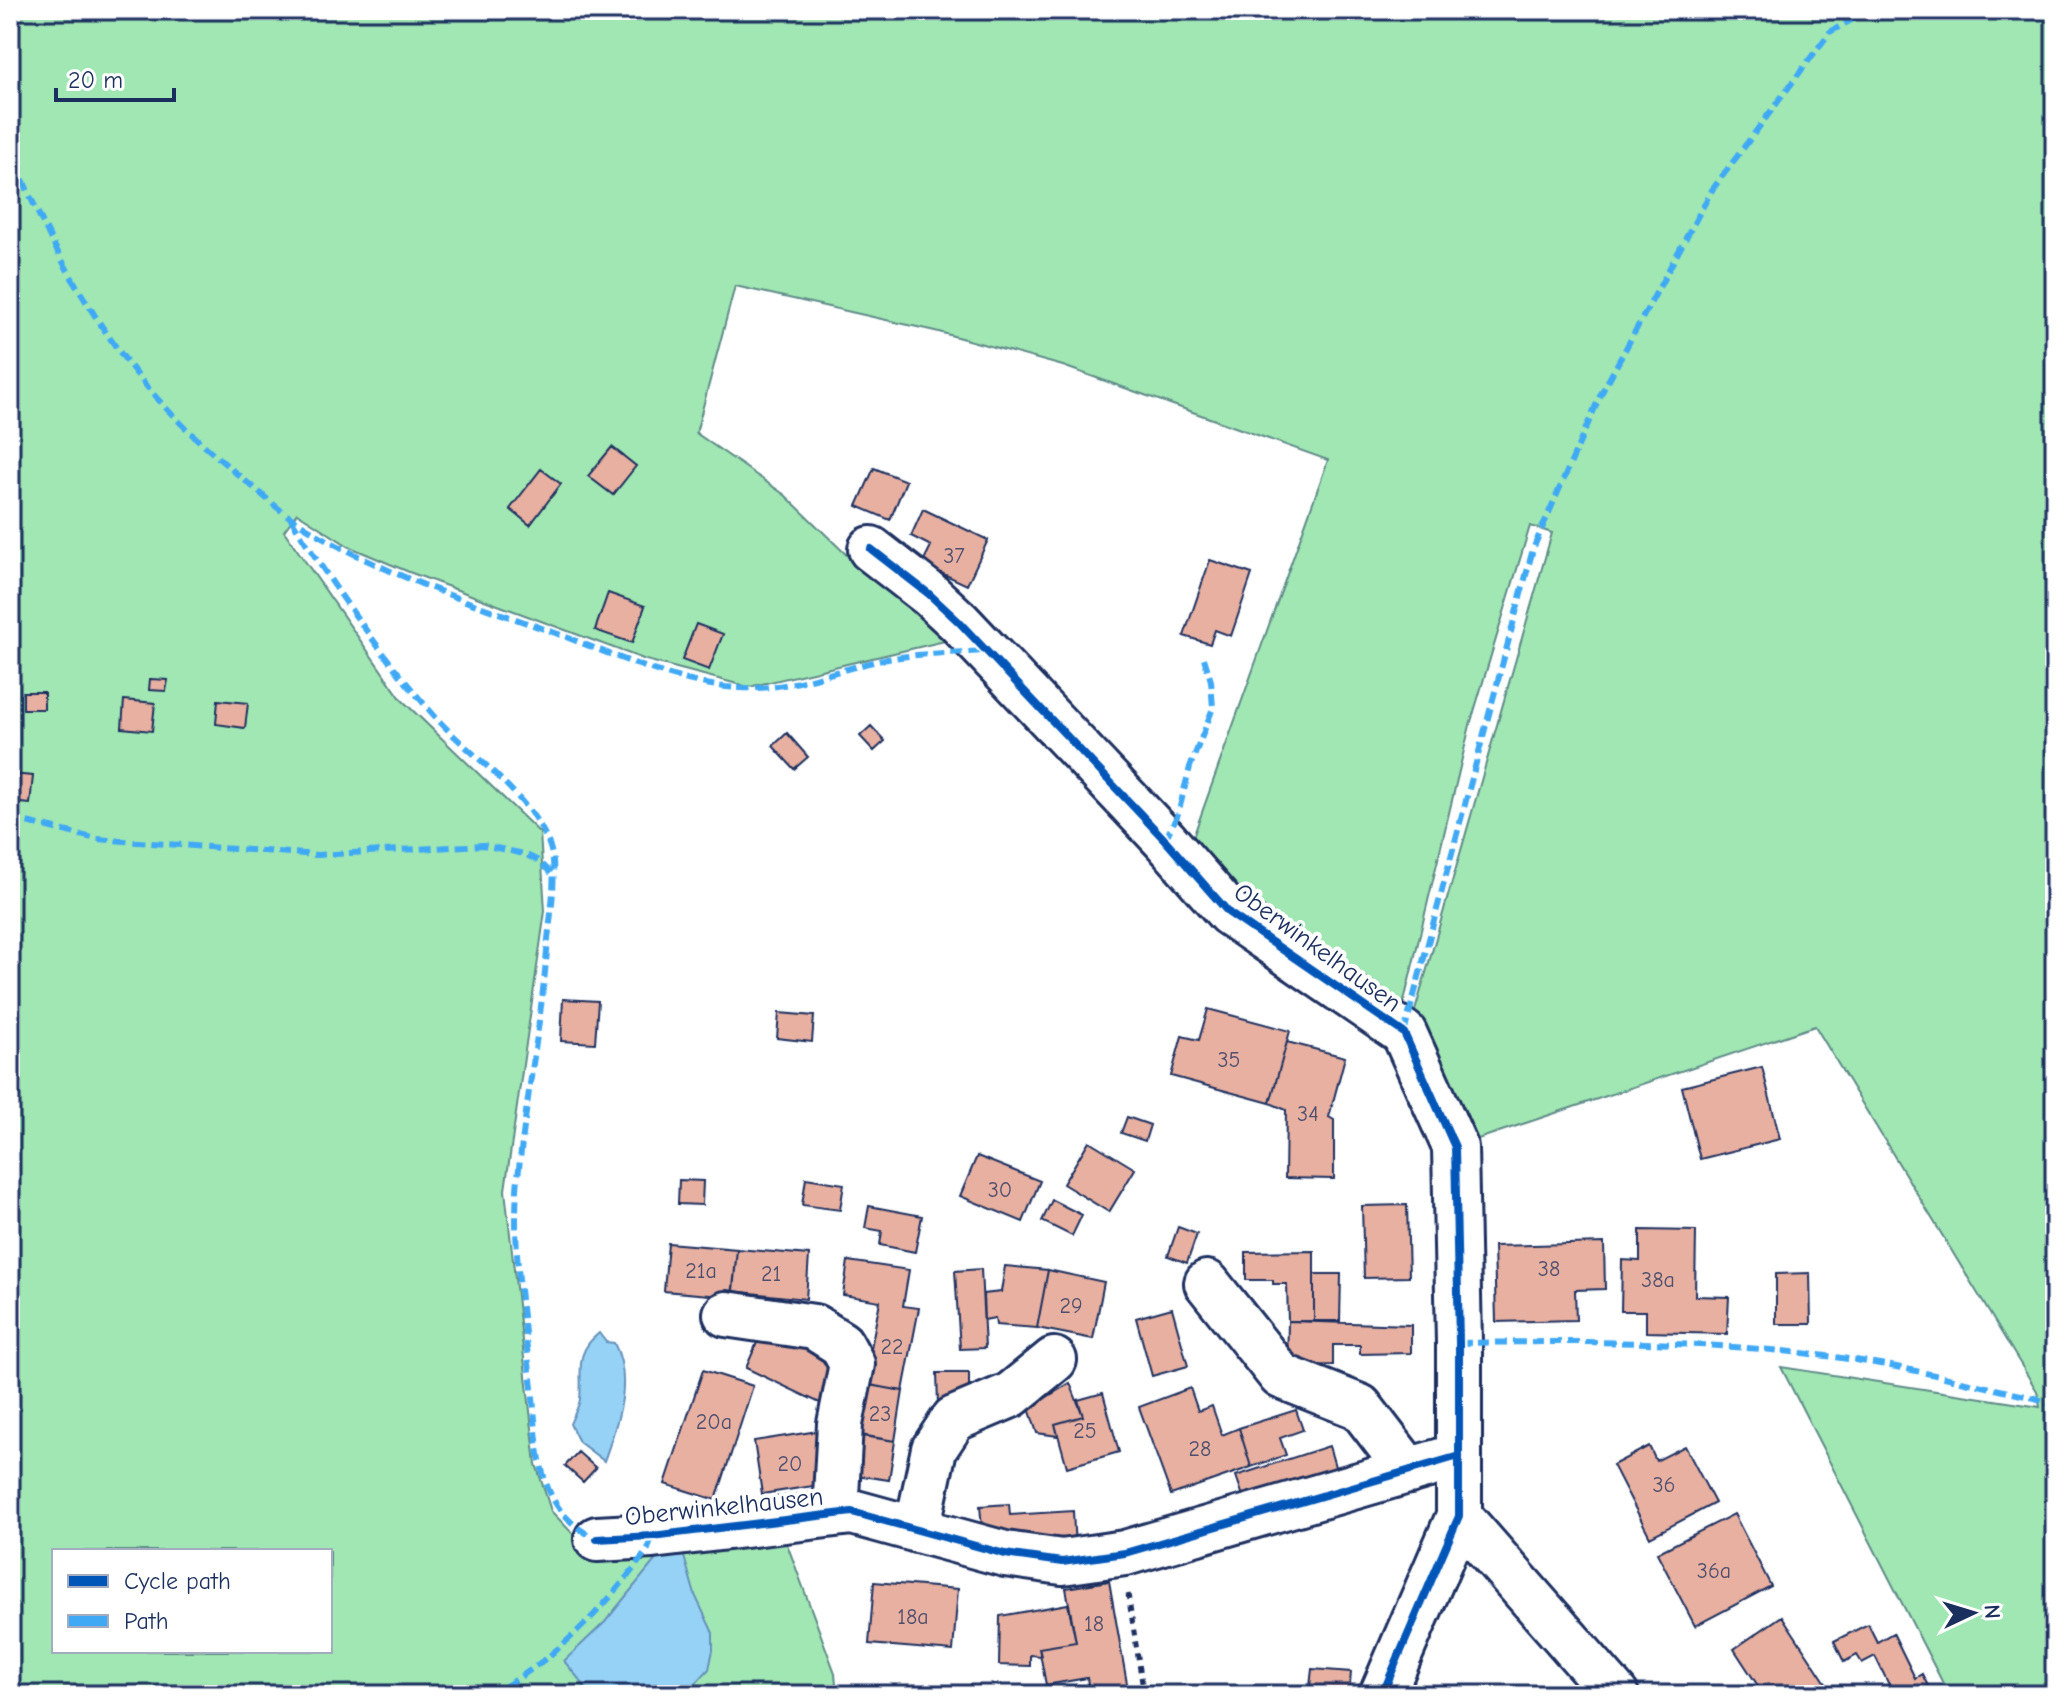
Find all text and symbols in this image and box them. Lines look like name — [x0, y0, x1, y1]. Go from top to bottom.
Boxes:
scale bar — [56, 52, 174, 102]
text: 20 m — [68, 66, 123, 94]
house number: 37 — [943, 543, 965, 569]
street label: Oberwinkelhausen — [1228, 877, 1407, 1019]
house number: 35 — [1217, 1047, 1241, 1073]
house number: 34 — [1297, 1101, 1319, 1127]
house number: 30 — [988, 1177, 1012, 1203]
house number: 38 — [1538, 1256, 1560, 1282]
house number: 21a — [685, 1258, 717, 1284]
house number: 21 — [761, 1261, 781, 1287]
house number: 38a — [1641, 1267, 1675, 1293]
house number: 29 — [1059, 1293, 1083, 1319]
house number: 22 — [880, 1334, 904, 1360]
house number: 23 — [869, 1401, 891, 1427]
house number: 20a — [696, 1409, 732, 1435]
house number: 25 — [1073, 1418, 1097, 1444]
house number: 28 — [1189, 1436, 1211, 1462]
house number: 20 — [778, 1451, 802, 1477]
house number: 36 — [1652, 1472, 1676, 1498]
street label: Oberwinkelhausen — [623, 1482, 825, 1532]
legend — [52, 1549, 332, 1653]
house number: 36a — [1697, 1558, 1731, 1584]
text: Cycle path — [124, 1567, 231, 1595]
north arrow — [1933, 1573, 2013, 1653]
house number: 18a — [897, 1604, 929, 1630]
text: N — [1978, 1604, 2005, 1620]
text: Path — [124, 1607, 169, 1635]
house number: 18 — [1084, 1611, 1104, 1637]

